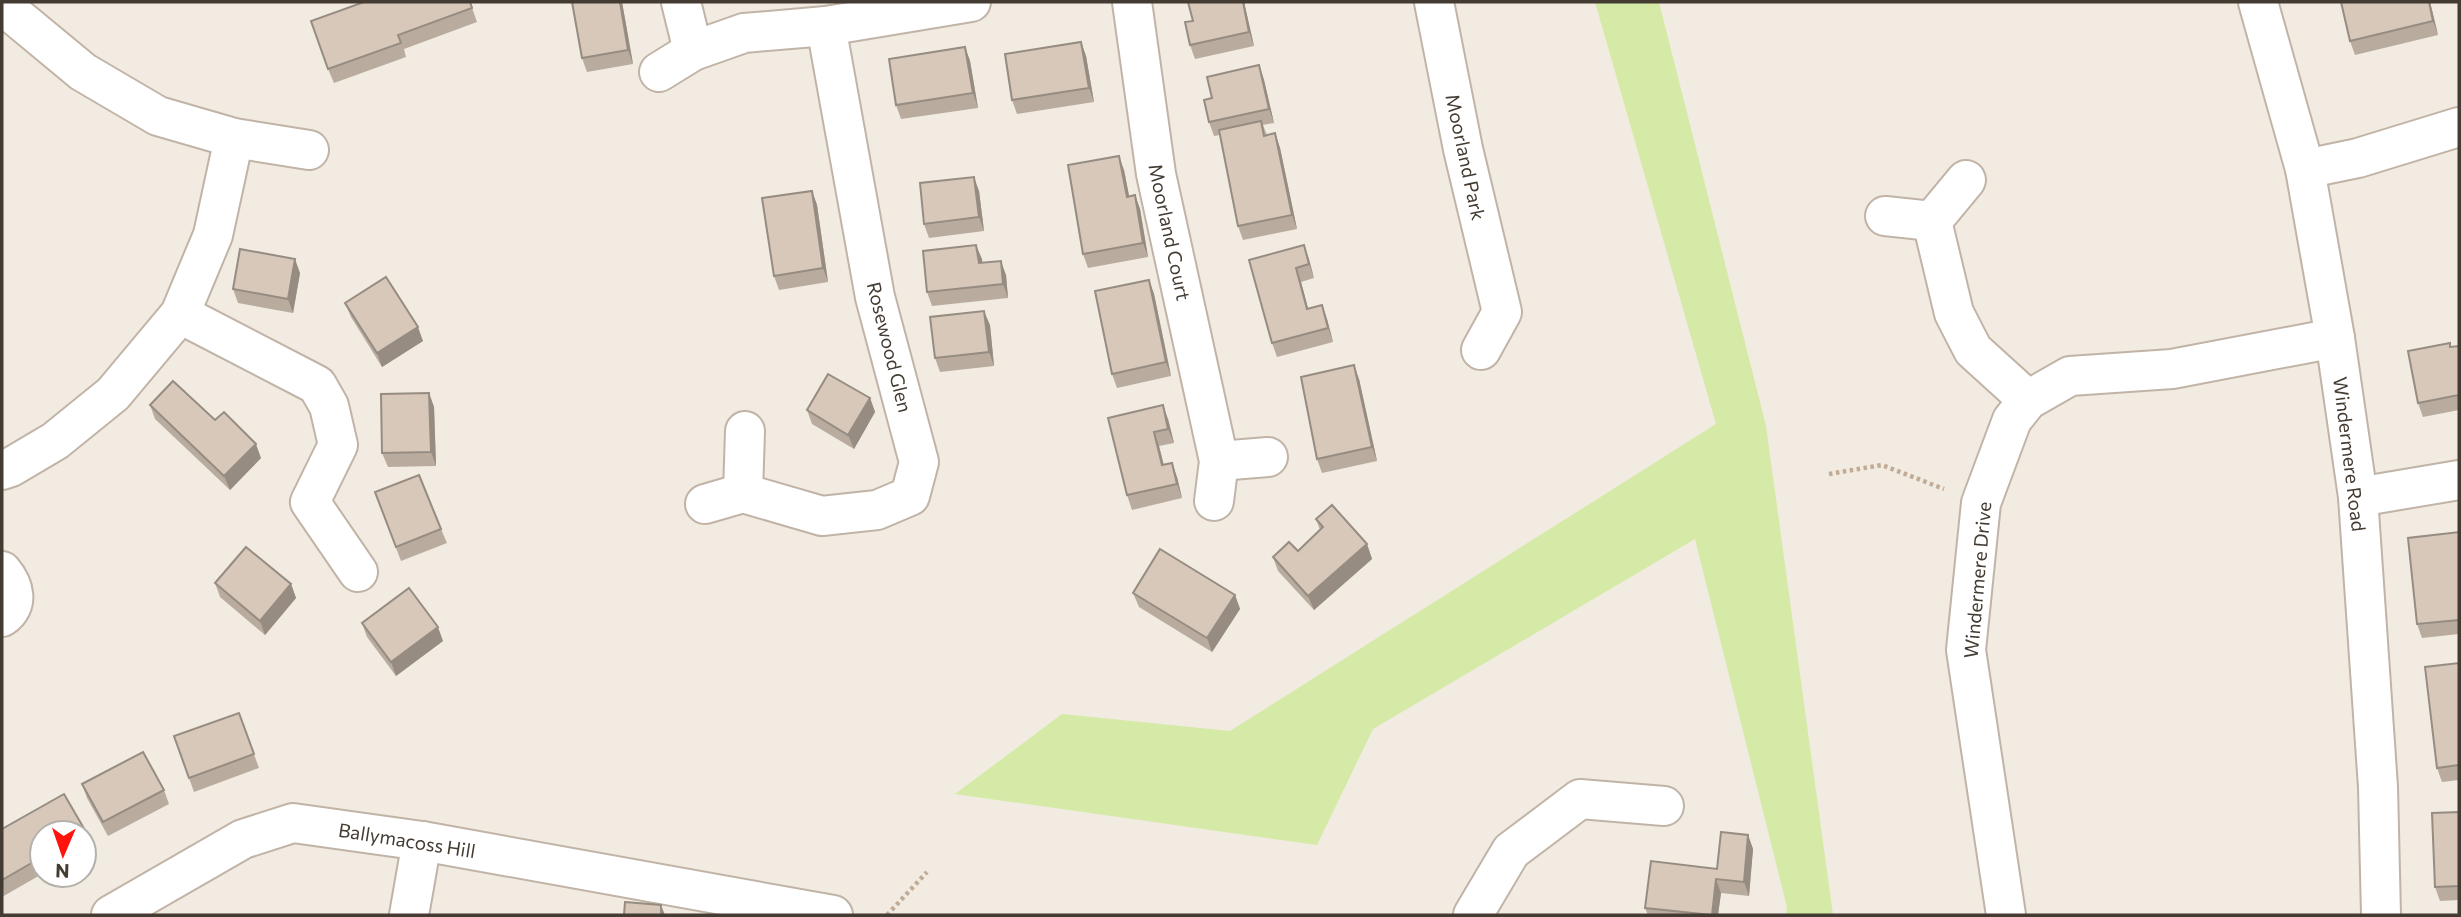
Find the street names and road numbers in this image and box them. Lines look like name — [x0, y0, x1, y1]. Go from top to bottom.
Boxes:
street label: Moorland Park — [1441, 92, 1491, 222]
street label: Moorland Court — [1144, 162, 1196, 303]
street label: Rosewood Glen — [863, 279, 917, 415]
street label: Windermere Road — [2329, 375, 2371, 533]
street label: Windermere Drive — [1959, 501, 1995, 659]
street label: Ballymacoss Hill — [337, 818, 477, 862]

